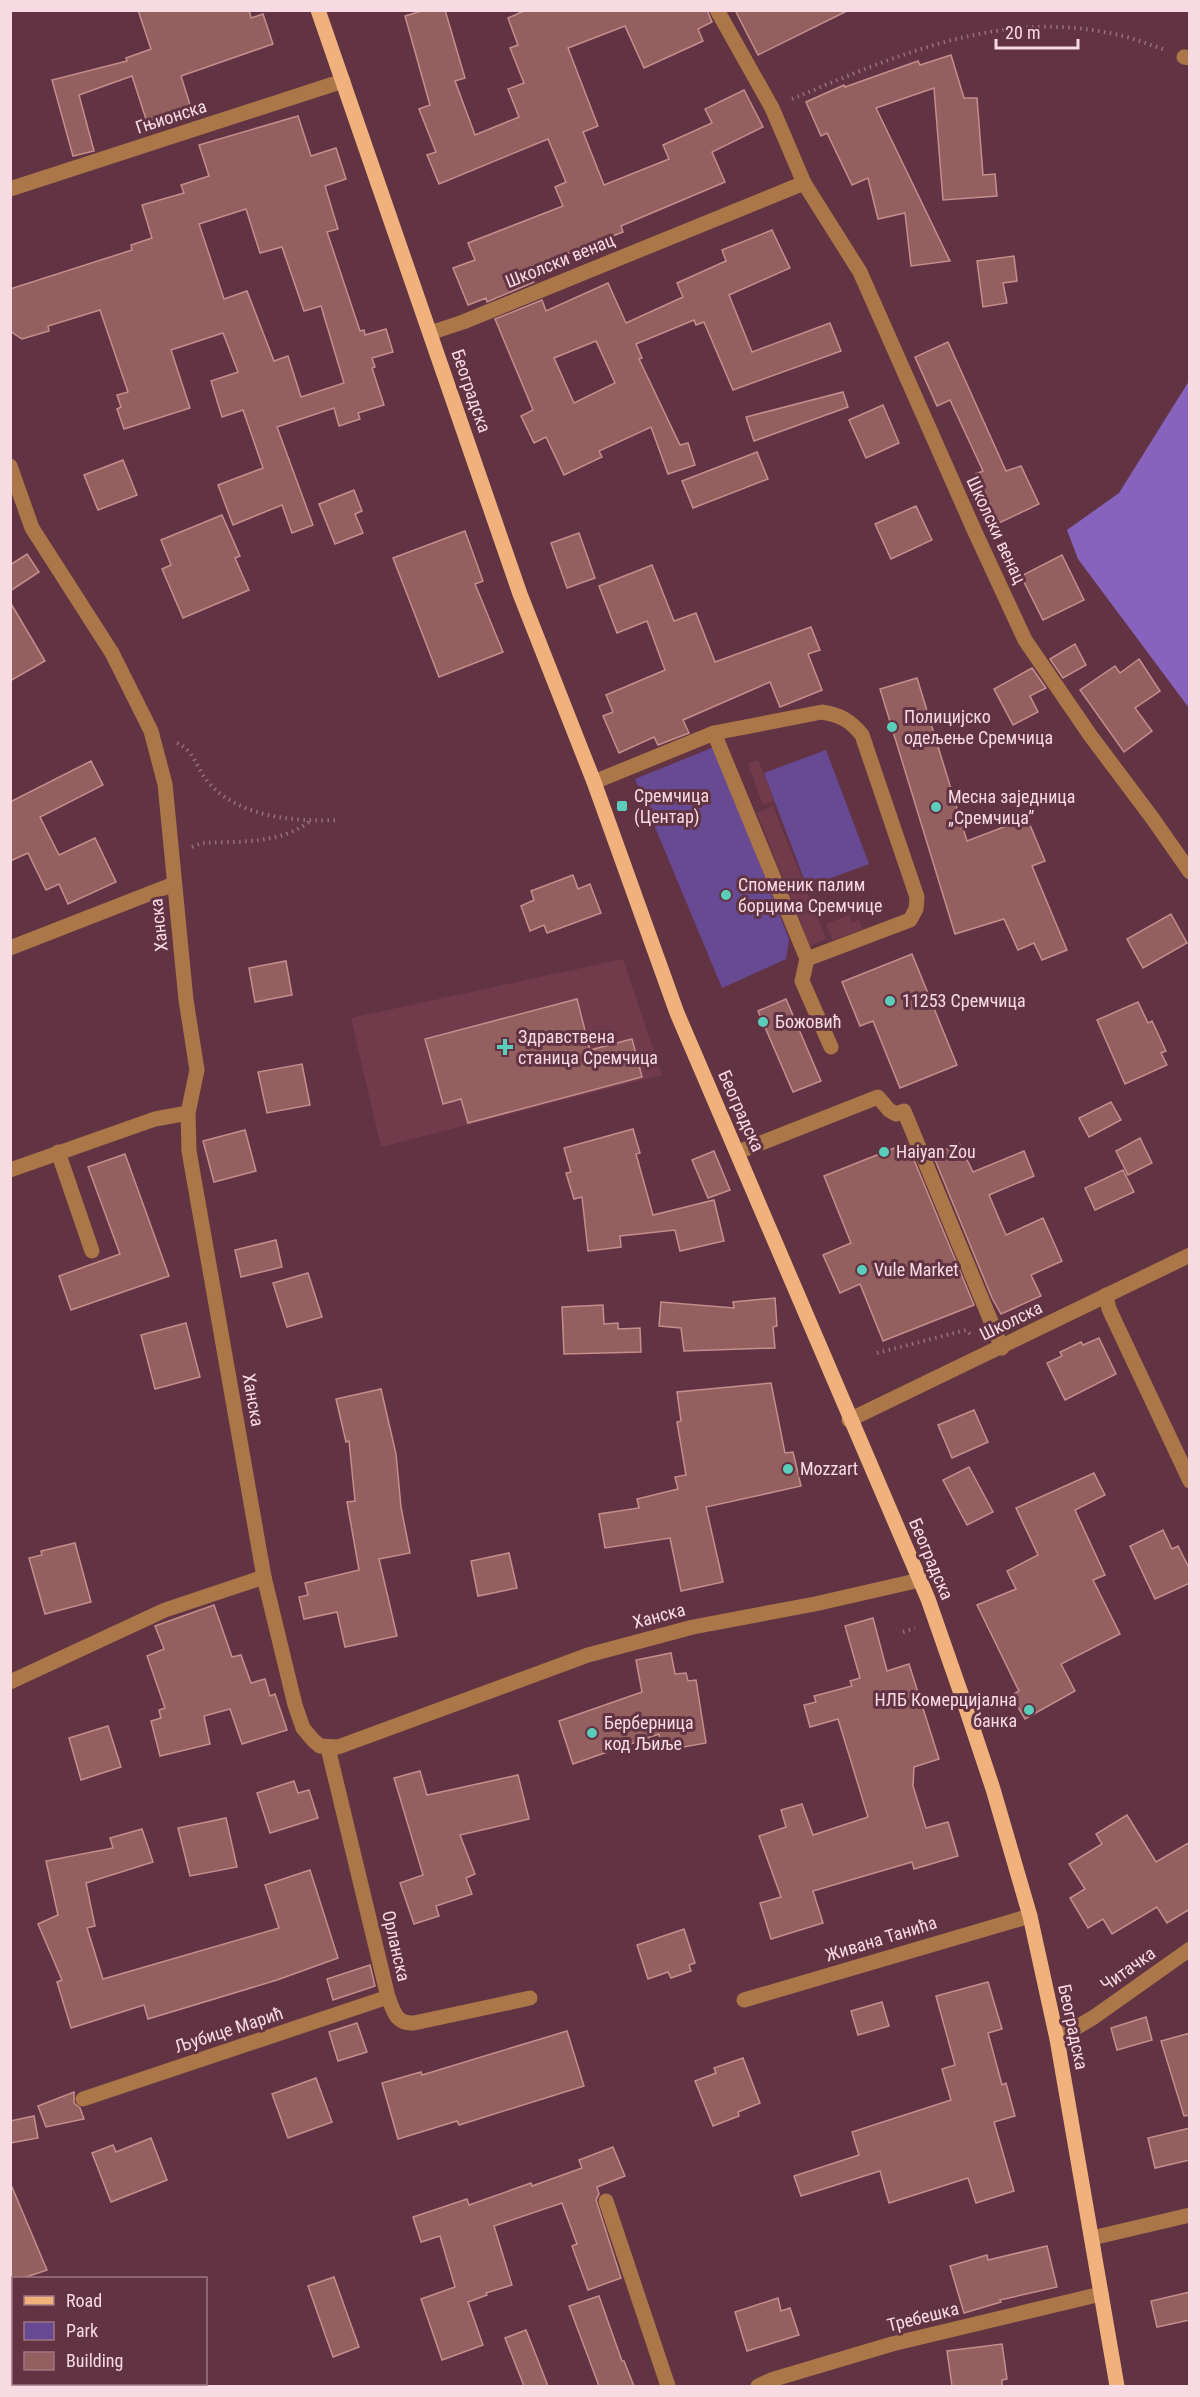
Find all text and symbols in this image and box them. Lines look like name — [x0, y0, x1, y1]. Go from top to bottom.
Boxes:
scale bar — [996, 12, 1078, 50]
text: 20 m — [1005, 22, 1040, 43]
street label: Гњионска — [133, 95, 209, 138]
street label: Школски венац — [502, 229, 618, 292]
street label: Београдска — [447, 346, 496, 435]
street label: Школски венац — [962, 473, 1031, 587]
place label: Полицијско одељење Сремчица — [904, 706, 1053, 748]
marker: Полицијско одељење Сремчица — [885, 720, 899, 734]
place label: Сремчица (Центар) — [634, 785, 709, 828]
place label: Месна заједница „Сремчица” — [948, 786, 1075, 828]
marker: Сремчица (Центар) — [615, 799, 629, 813]
marker: Месна заједница „Сремчица” — [929, 800, 943, 814]
place label: Споменик палим борцима Сремчице — [738, 874, 882, 916]
marker: Споменик палим борцима Сремчице — [719, 888, 733, 902]
street label: Ханска — [145, 897, 172, 953]
place label: 11253 Сремчица — [902, 990, 1026, 1011]
marker: 11253 Сремчица — [883, 994, 897, 1008]
place label: Божовић — [775, 1011, 842, 1032]
marker: Божовић — [756, 1015, 770, 1029]
place label: Здравствена станица Сремчица — [518, 1026, 658, 1068]
marker: Здравствена станица Сремчица — [496, 1038, 514, 1056]
street label: Београдска — [714, 1067, 769, 1155]
place label: Haiyan Zou — [896, 1141, 976, 1162]
marker: Haiyan Zou — [877, 1145, 891, 1159]
place label: Vule Market — [874, 1259, 959, 1280]
marker: Vule Market — [855, 1263, 869, 1277]
street label: Школска — [976, 1296, 1045, 1345]
street label: Ханска — [239, 1372, 268, 1428]
place label: Mozzart — [800, 1458, 858, 1479]
marker: Mozzart — [781, 1462, 795, 1476]
street label: Београдска — [905, 1515, 958, 1603]
street label: Ханска — [630, 1598, 687, 1633]
place label: НЛБ Комерцијална банка — [875, 1689, 1017, 1731]
marker: НЛБ Комерцијална банка — [1022, 1703, 1036, 1717]
place label: Берберница код Љиље — [604, 1712, 694, 1754]
marker: Берберница код Љиље — [585, 1726, 599, 1740]
street label: Орланска — [378, 1908, 415, 1983]
street label: Живана Танића — [823, 1912, 939, 1965]
street label: Читачка — [1096, 1942, 1159, 1995]
street label: Београдска — [1054, 1982, 1093, 2072]
street label: Љубице Марић — [172, 2002, 286, 2057]
legend — [12, 2277, 207, 2385]
text: Road — [66, 2290, 102, 2311]
street label: Требешка — [885, 2298, 961, 2336]
text: Park — [66, 2320, 98, 2341]
text: Building — [66, 2350, 123, 2371]

